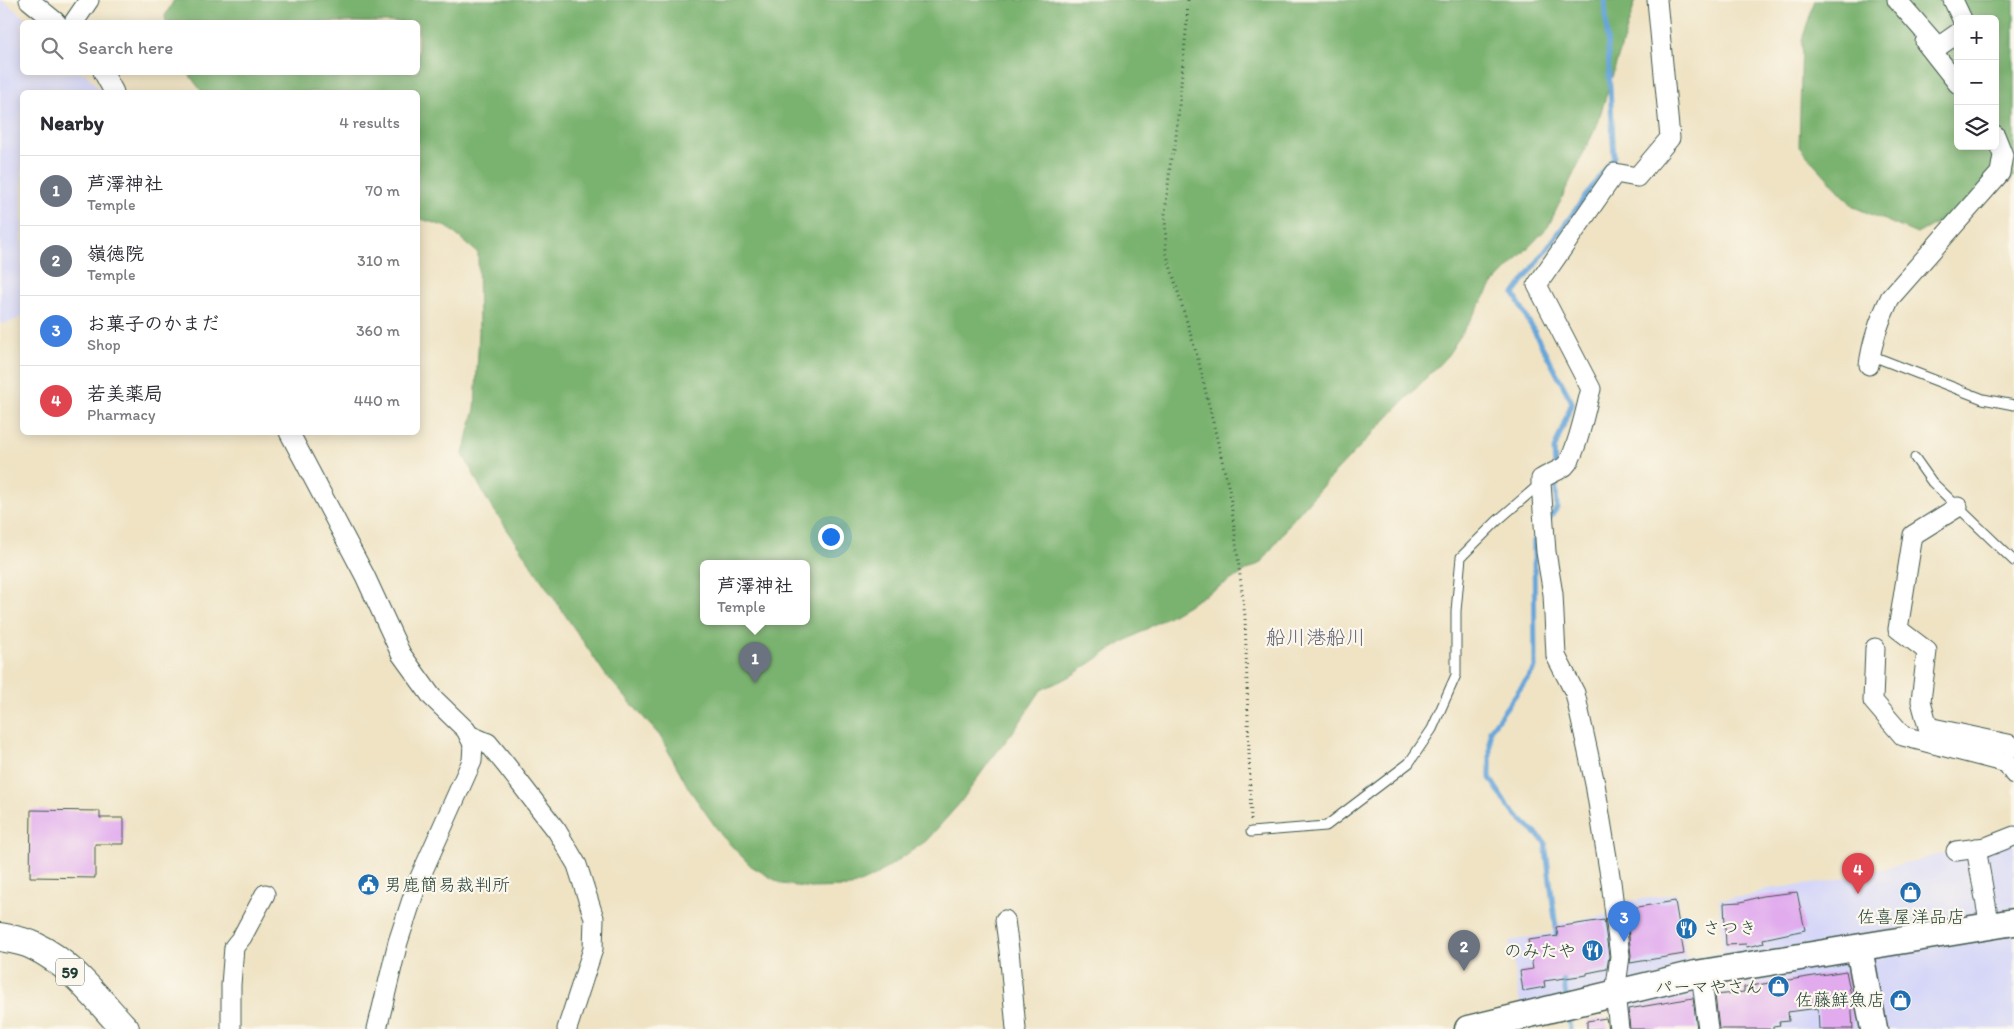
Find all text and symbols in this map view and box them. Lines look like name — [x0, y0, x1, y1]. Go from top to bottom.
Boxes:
map controls — [1954, 15, 1999, 150]
button: + — [1954, 15, 1999, 60]
search box — [20, 20, 420, 75]
icon: search — [38, 34, 66, 62]
text: Search here — [78, 36, 173, 59]
button: − — [1954, 60, 1999, 105]
button: layers — [1954, 105, 1999, 150]
text: Nearby — [40, 110, 104, 135]
text: 4 results — [339, 113, 400, 132]
text: 芦澤神社 — [87, 172, 163, 195]
text: 1 — [52, 181, 60, 200]
text: 70 m — [365, 181, 400, 200]
text: Temple — [87, 195, 136, 214]
text: 嶺徳院 — [87, 242, 144, 265]
text: 2 — [52, 251, 60, 270]
text: 310 m — [357, 251, 400, 270]
text: Temple — [87, 265, 136, 284]
text: お菓子のかまだ — [87, 312, 220, 335]
text: 3 — [52, 321, 60, 340]
text: 360 m — [356, 321, 400, 340]
text: Shop — [87, 335, 121, 354]
text: 若美薬局 — [87, 382, 163, 405]
text: 4 — [51, 391, 61, 410]
text: 440 m — [354, 391, 400, 410]
text: Pharmacy — [87, 405, 155, 424]
your location — [818, 524, 844, 550]
popup — [700, 560, 810, 625]
text: 芦澤神社 — [717, 574, 793, 597]
text: Temple — [717, 597, 765, 616]
district label: 船川港船川 — [1266, 625, 1366, 649]
pin: 1 — [739, 642, 771, 683]
pin: 4 — [1842, 853, 1874, 894]
public building icon: 男鹿簡易裁判所 — [356, 873, 380, 897]
place label: 男鹿簡易裁判所 — [384, 874, 510, 896]
shop icon: 佐喜屋洋品店 — [1899, 880, 1923, 904]
pin: 3 — [1608, 901, 1640, 942]
place label: 佐喜屋洋品店 — [1857, 906, 1965, 928]
restaurant icon: さつき — [1675, 916, 1699, 940]
place label: さつき — [1703, 917, 1757, 939]
pin: 2 — [1448, 930, 1480, 971]
restaurant icon: のみたや — [1580, 939, 1604, 963]
place label: のみたや — [1504, 940, 1576, 962]
road number: 59 — [56, 959, 84, 986]
shop icon: パーマやさん — [1767, 975, 1791, 999]
place label: パーマやさん — [1655, 976, 1763, 998]
shop icon: 佐藤鮮魚店 — [1889, 988, 1913, 1012]
place label: 佐藤鮮魚店 — [1795, 989, 1885, 1011]

